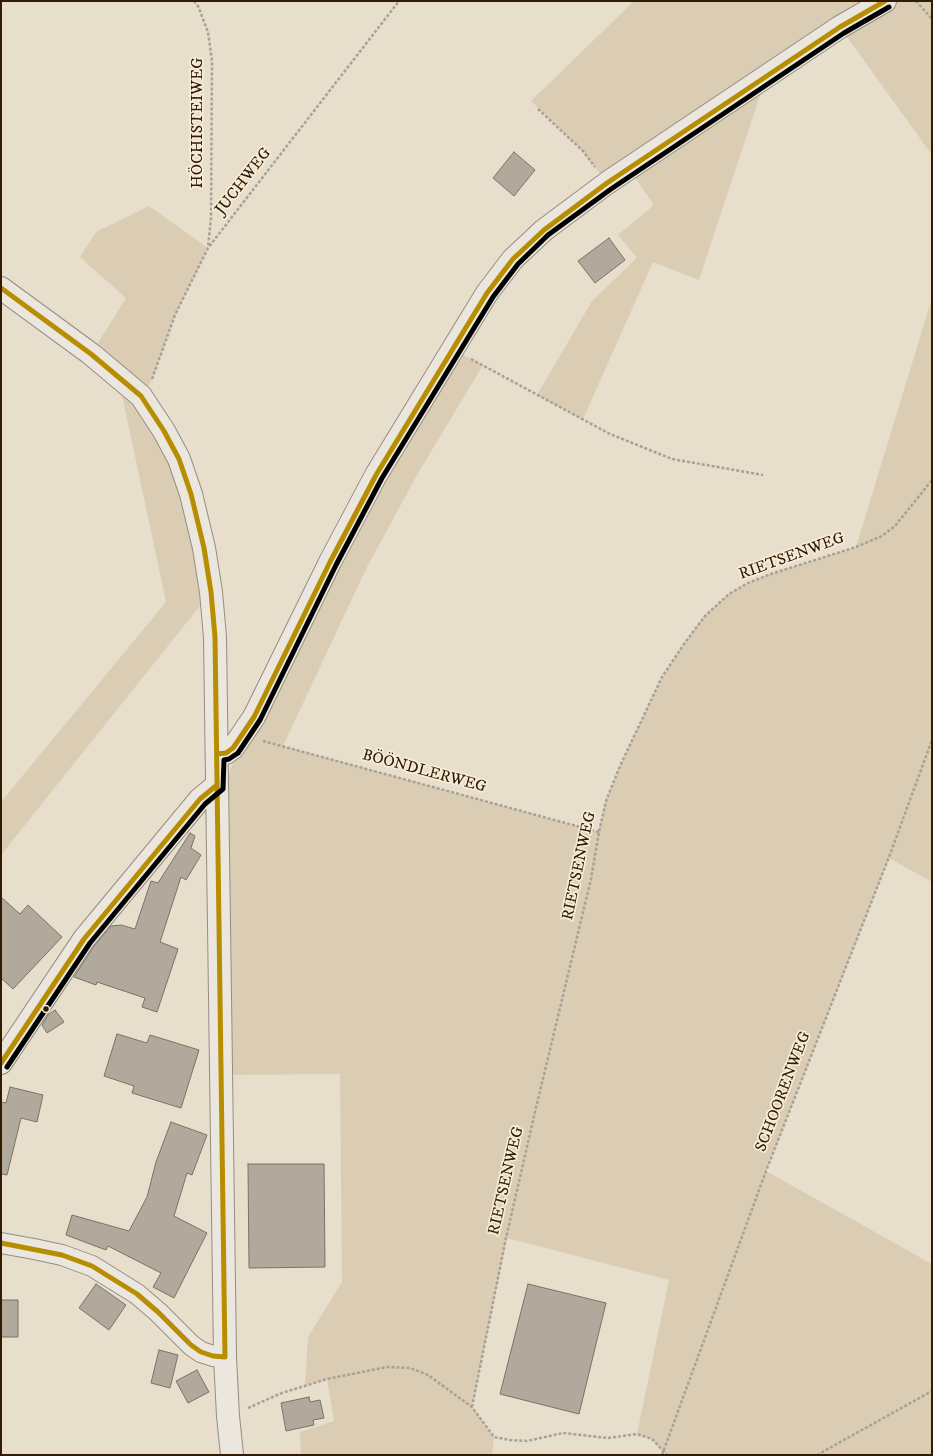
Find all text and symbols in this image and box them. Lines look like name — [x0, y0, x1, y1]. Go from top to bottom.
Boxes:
street label: HÖCHISTEIWEG — [189, 58, 209, 188]
street label: JUCHWEG — [212, 145, 276, 219]
street label: RIETSENWEG — [737, 529, 847, 585]
street label: BÖÖNDLERWEG — [360, 746, 488, 798]
street label: RIETSENWEG — [559, 810, 601, 922]
unlabelled marker — [41, 1004, 51, 1014]
street label: SCHOORENWEG — [752, 1029, 816, 1155]
street label: RIETSENWEG — [485, 1125, 529, 1237]

